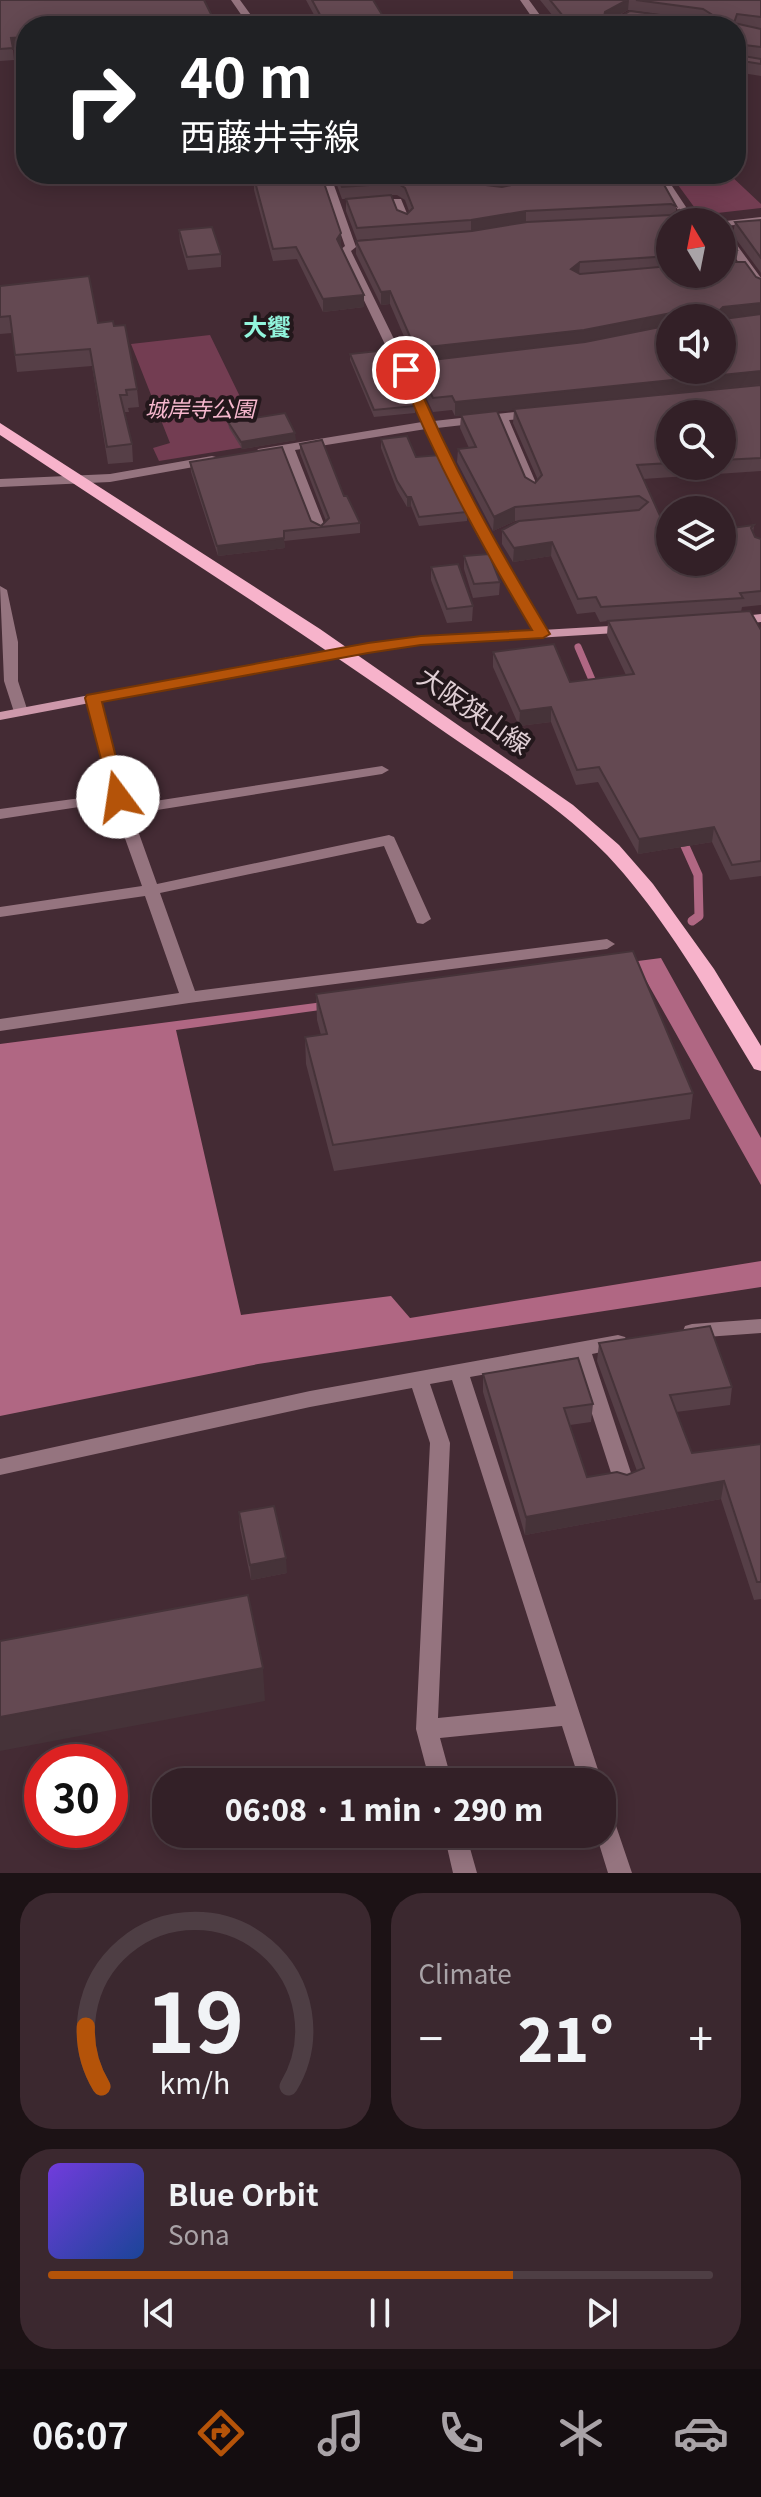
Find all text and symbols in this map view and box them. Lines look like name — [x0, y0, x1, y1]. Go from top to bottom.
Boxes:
text: 40 m — [180, 33, 313, 114]
icon: right — [48, 48, 152, 152]
text: 西藤井寺線 — [180, 108, 360, 160]
north arrow — [656, 208, 736, 288]
map controls — [656, 208, 736, 576]
button: sound — [656, 304, 736, 384]
district label: 大饗 — [243, 308, 291, 343]
pin — [372, 336, 440, 404]
icon: arrive — [384, 348, 428, 392]
park label: 城岸寺公園 — [145, 391, 258, 423]
button: search — [656, 400, 736, 480]
button: layers — [656, 496, 736, 576]
street label: 大阪狭山線 — [412, 657, 539, 761]
position arrow — [76, 755, 160, 839]
speed limit sign: 30 — [24, 1744, 128, 1848]
text: 06:08 · 1 min · 290 m — [225, 1786, 543, 1830]
text: Climate — [419, 1954, 512, 1991]
text: 19 — [146, 1956, 244, 2077]
text: 21° — [517, 1992, 614, 2079]
text: − — [419, 2004, 443, 2068]
text: + — [689, 2004, 713, 2068]
text: km/h — [160, 2061, 231, 2102]
text: Blue Orbit — [168, 2171, 319, 2215]
text: Sona — [168, 2215, 230, 2252]
icon: previous — [137, 2291, 181, 2335]
icon: pause — [358, 2291, 402, 2335]
icon: next — [580, 2291, 624, 2335]
icon: directions — [193, 2405, 249, 2461]
icon: music — [313, 2405, 369, 2461]
icon: phone — [433, 2405, 489, 2461]
icon: climate — [553, 2405, 609, 2461]
icon: car — [673, 2405, 729, 2461]
text: 06:07 — [32, 2407, 129, 2459]

